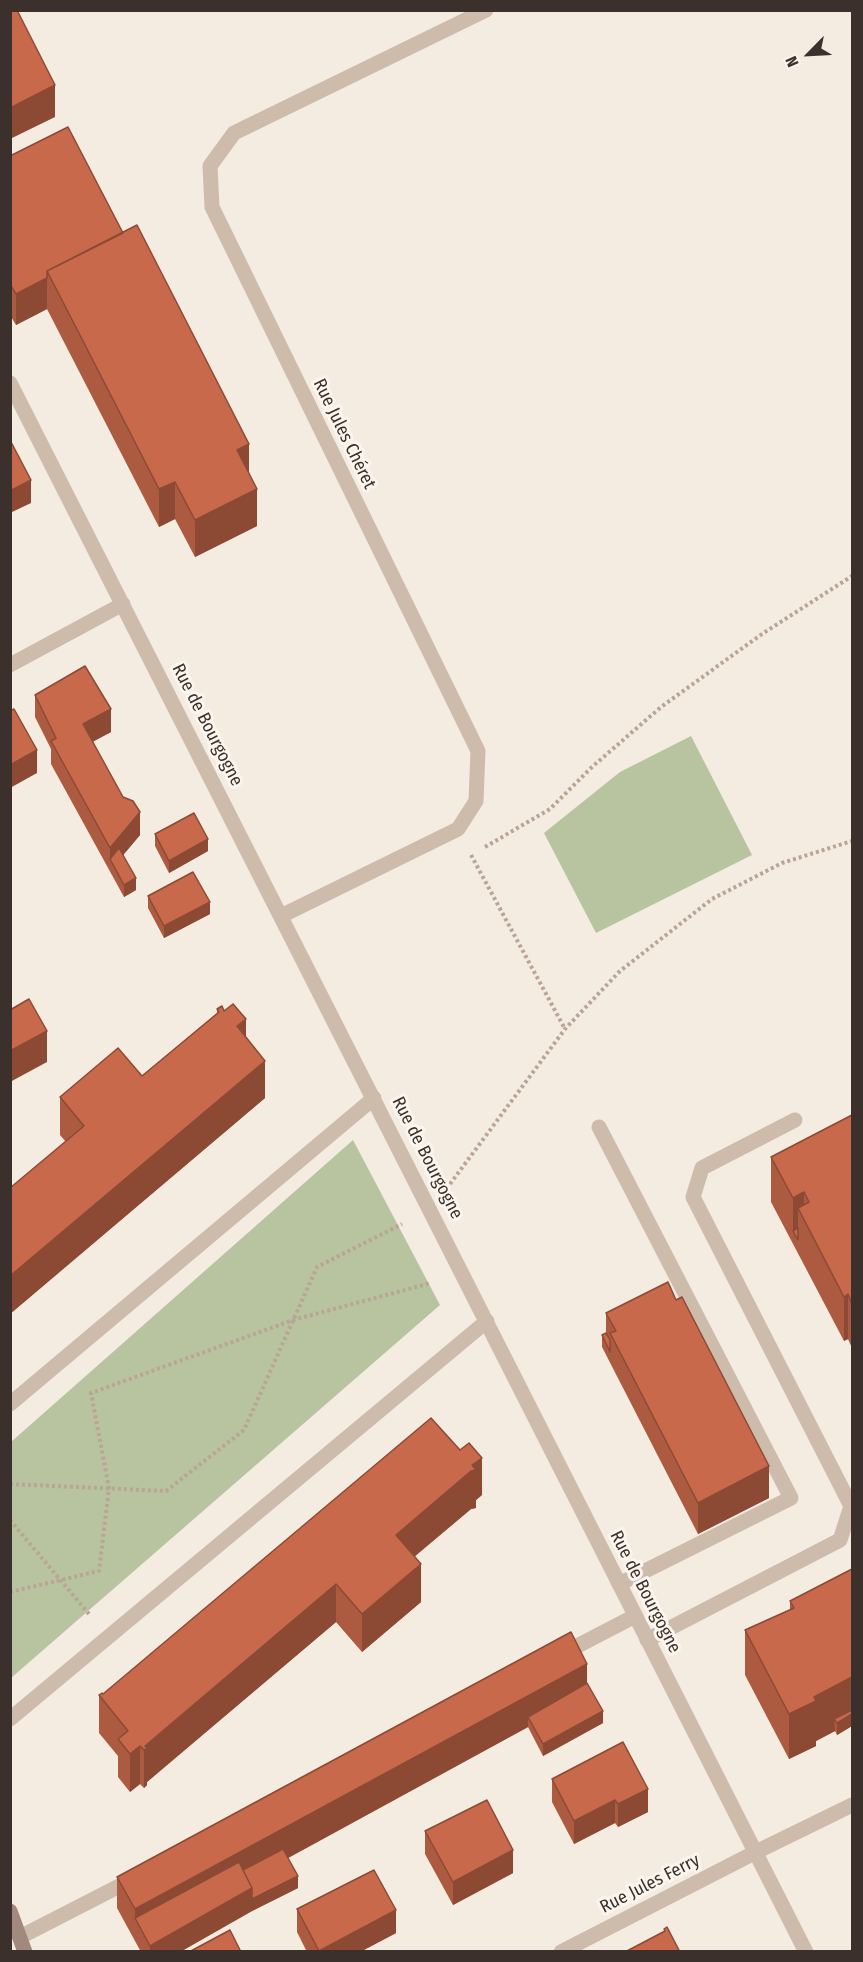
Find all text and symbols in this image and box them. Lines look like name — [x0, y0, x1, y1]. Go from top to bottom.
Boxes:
north arrow — [779, 24, 839, 84]
text: N — [781, 53, 803, 70]
street label: Rue Jules Chéret — [308, 375, 380, 493]
street label: Rue de Bourgogne — [167, 660, 247, 790]
street label: Rue de Bourgogne — [387, 1093, 467, 1223]
street label: Rue de Bourgogne — [605, 1527, 685, 1657]
street label: Rue Jules Ferry — [597, 1850, 703, 1918]

